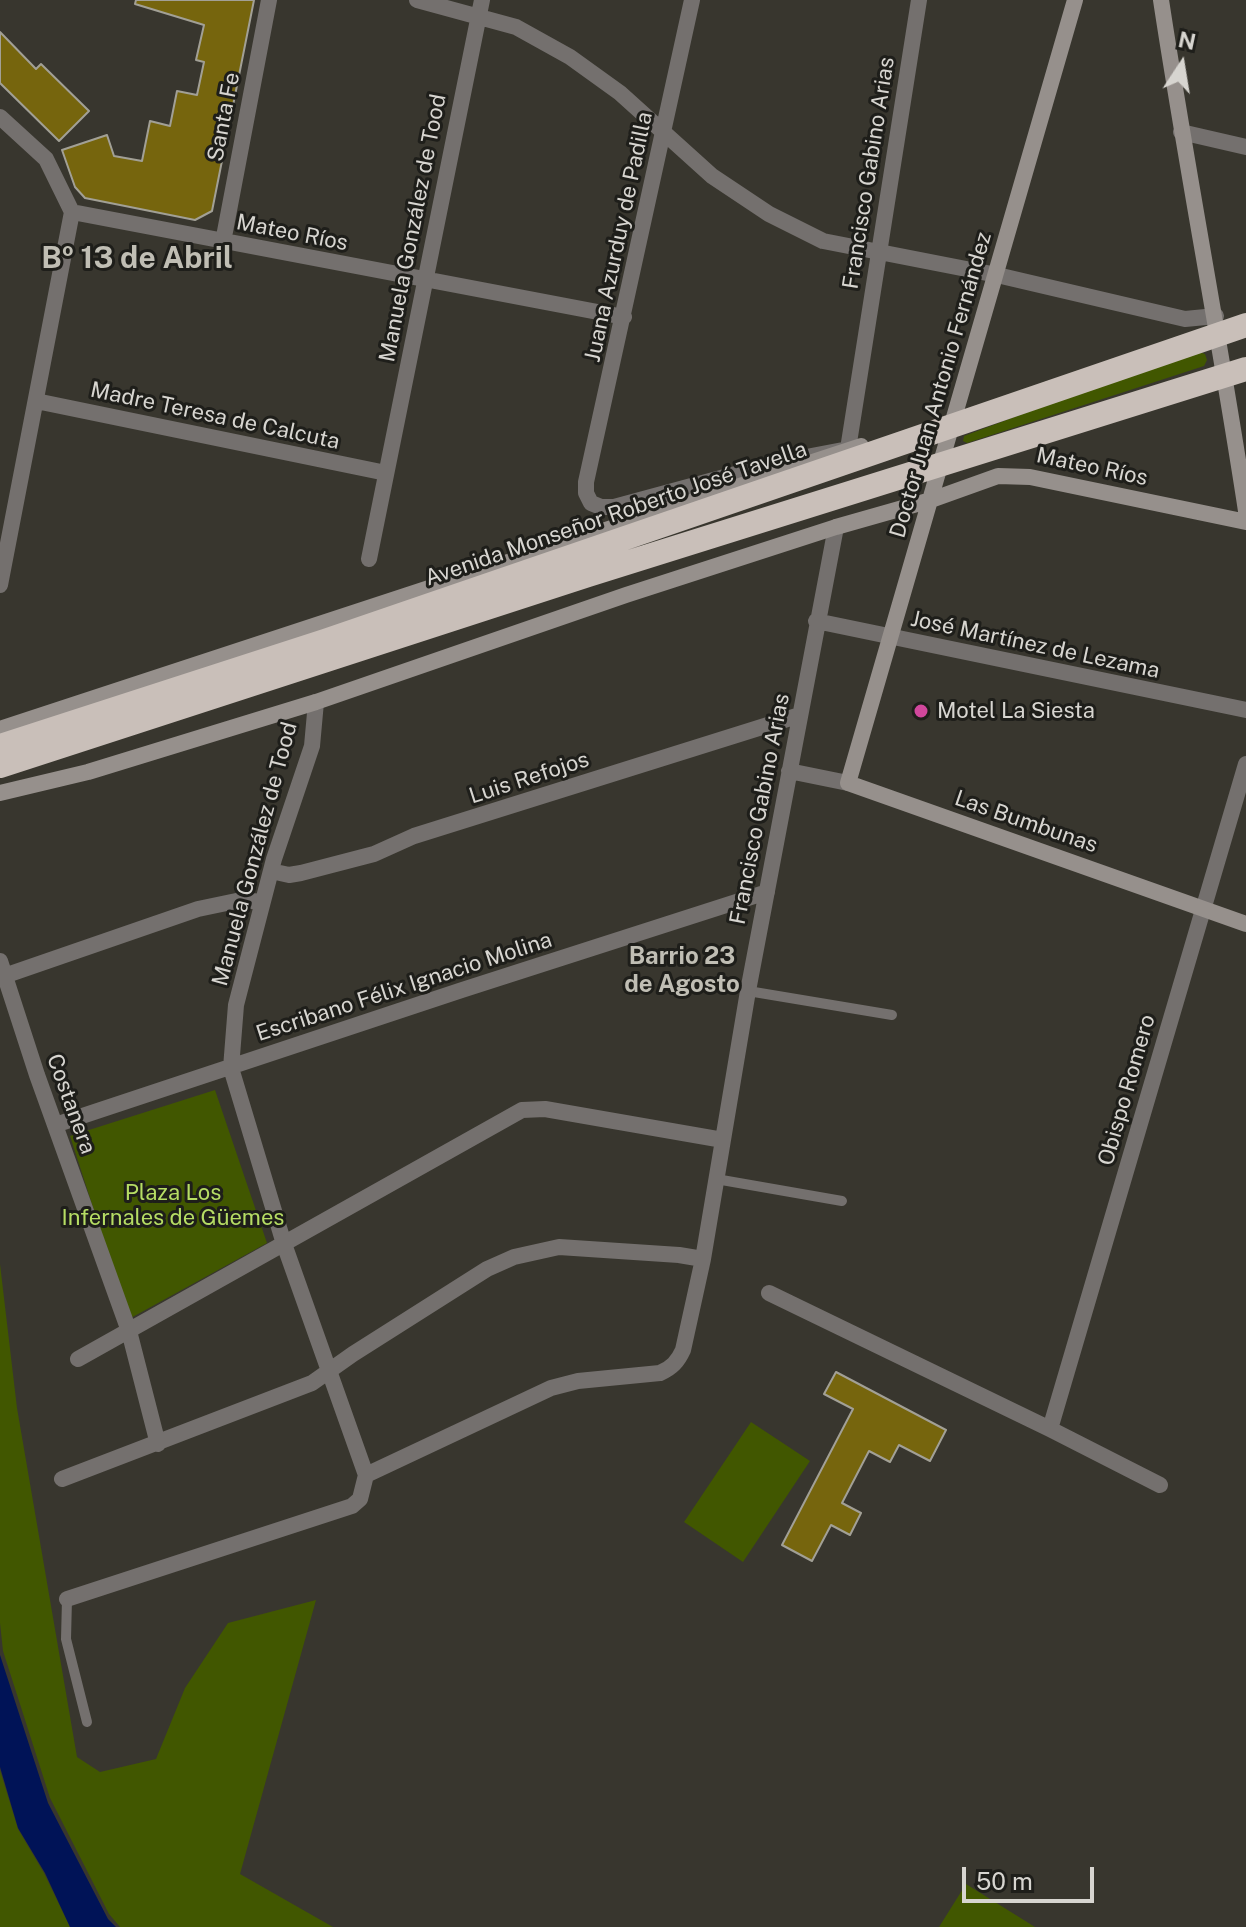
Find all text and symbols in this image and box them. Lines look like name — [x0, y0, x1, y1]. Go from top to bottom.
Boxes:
north arrow — [1142, 24, 1222, 104]
text: N — [1176, 26, 1198, 55]
street label: Francisco Gabino Arias — [838, 55, 900, 291]
street label: Santa Fe — [202, 70, 246, 164]
street label: Manuela González de Tood — [374, 92, 452, 364]
street label: Juana Azurduy de Padilla — [580, 110, 658, 364]
street label: Mateo Ríos — [234, 209, 350, 257]
street label: Doctor Juan Antonio Fernández — [885, 229, 997, 541]
district label: Bº 13 de Abril — [41, 241, 233, 277]
street label: Madre Teresa de Calcuta — [88, 377, 342, 455]
street label: Avenida Monseñor Roberto José Tavella — [422, 436, 810, 592]
street label: Mateo Ríos — [1034, 442, 1150, 492]
street label: José Martínez de Lezama — [908, 606, 1162, 684]
street label: Francisco Gabino Arias — [725, 691, 795, 927]
place label: Motel La Siesta — [937, 698, 1095, 724]
marker: Motel La Siesta — [912, 702, 930, 720]
street label: Manuela González de Tood — [207, 719, 303, 989]
street label: Luis Refojos — [466, 746, 592, 810]
street label: Las Bumbunas — [951, 785, 1101, 859]
street label: Escribano Félix Ignacio Molina — [253, 927, 555, 1047]
district label: Barrio 23 de Agosto — [624, 943, 740, 999]
street label: Obispo Romero — [1093, 1011, 1161, 1169]
street label: Costanera — [41, 1050, 101, 1158]
park label: Plaza Los Infernales de Güemes — [62, 1180, 284, 1232]
scale bar — [966, 1851, 1098, 1901]
text: 50 m — [976, 1867, 1033, 1895]

